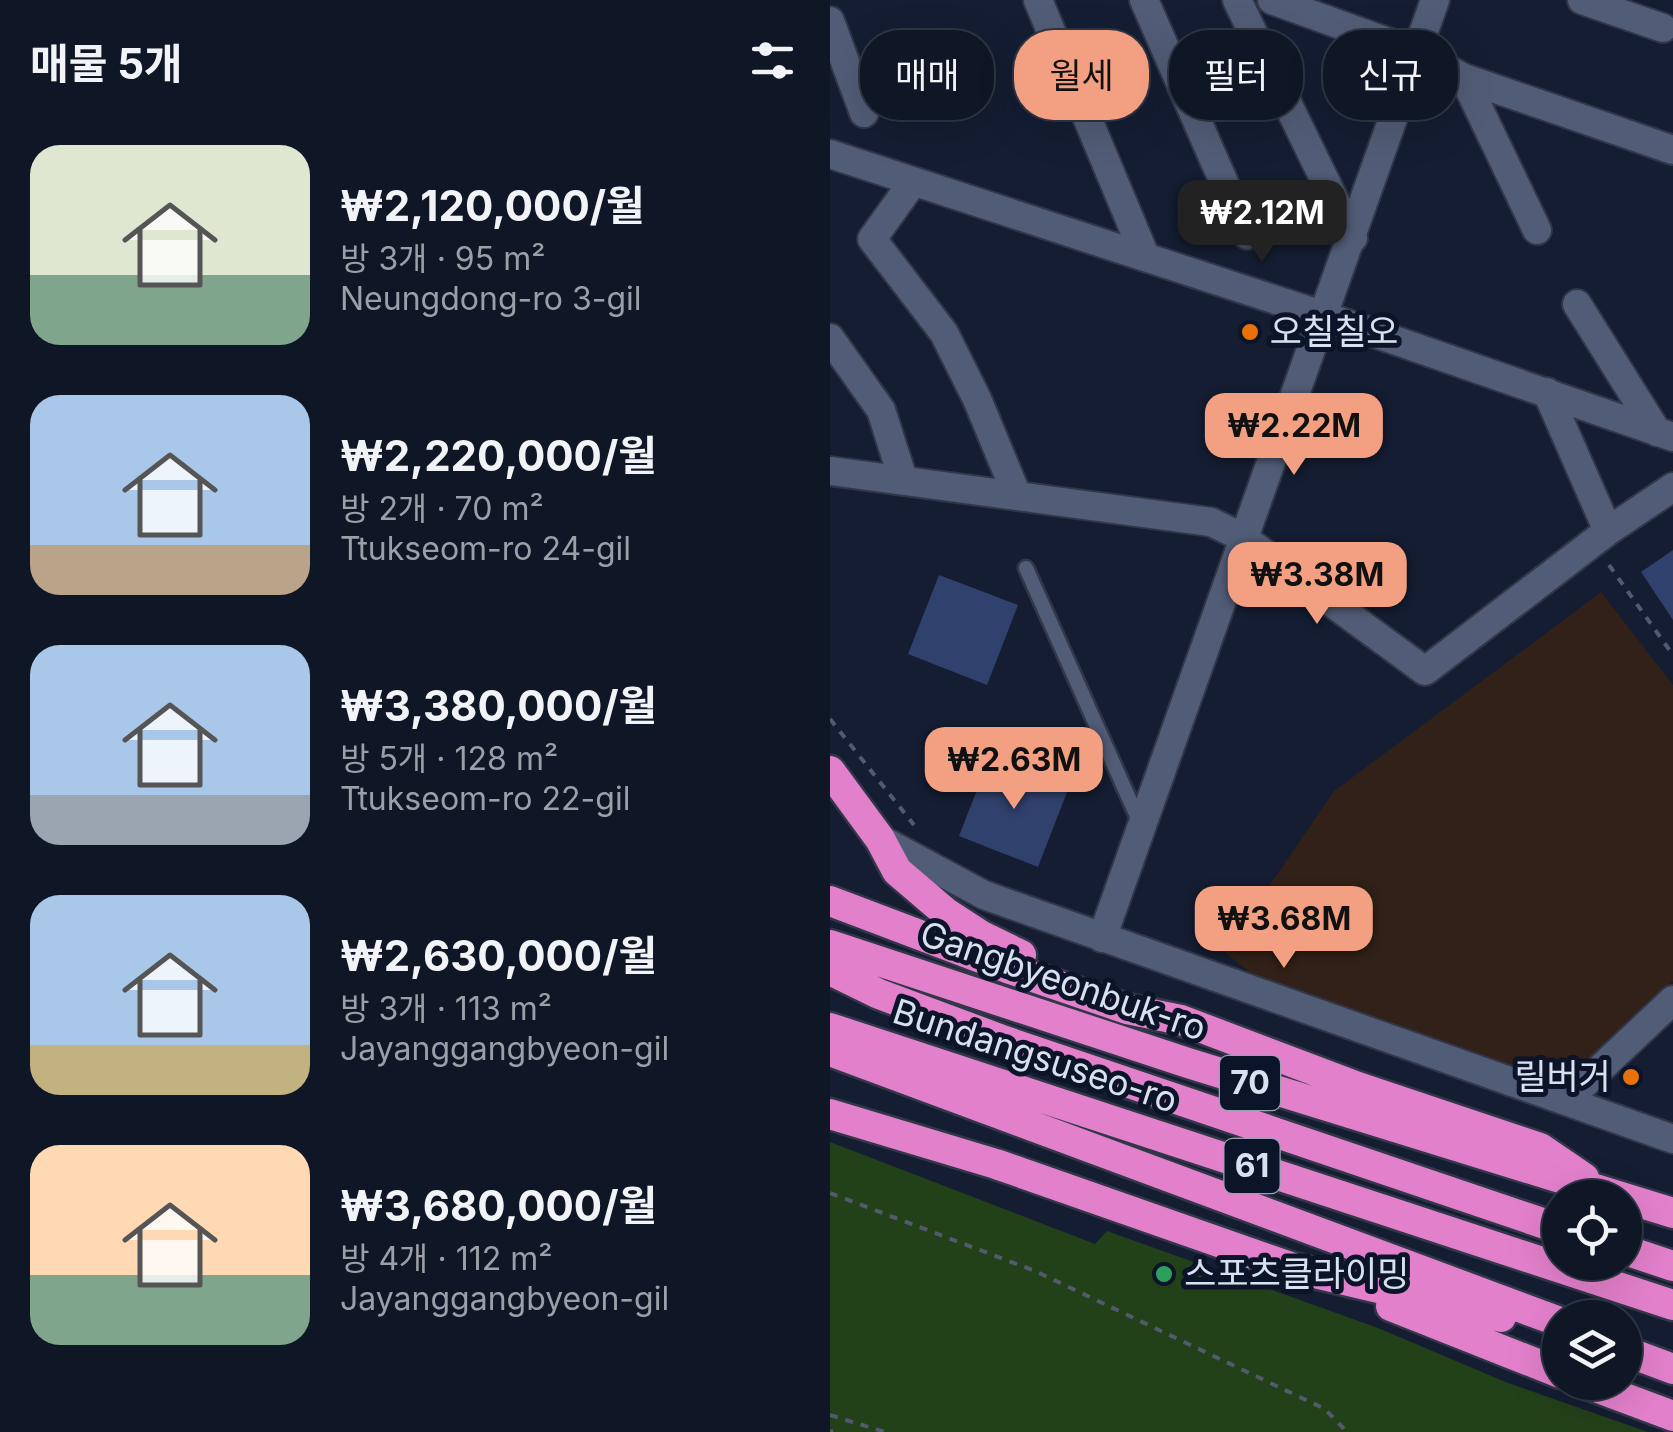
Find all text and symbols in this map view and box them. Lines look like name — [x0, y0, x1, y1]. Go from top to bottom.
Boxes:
chip: 매매 — [860, 30, 994, 120]
chip: 월세 — [1014, 30, 1149, 120]
chip: 필터 — [1169, 30, 1303, 120]
chip: 신규 — [1323, 30, 1458, 120]
icon: filters — [745, 33, 800, 88]
text: 매물 5개 — [30, 38, 183, 89]
text: ₩2,120,000/월 — [340, 180, 645, 231]
pin: ₩2.12M — [1181, 180, 1343, 265]
icon: home — [110, 185, 230, 305]
text: ₩2.12M — [1200, 193, 1324, 232]
text: 방 3개 · 95 m² — [340, 239, 545, 278]
text: Neungdong-ro 3-gil — [340, 279, 642, 318]
place label: 오칠칠오 — [1270, 310, 1399, 352]
marker: 오칠칠오 — [1239, 321, 1261, 343]
pin: ₩2.22M — [1213, 393, 1375, 478]
text: ₩2.22M — [1227, 406, 1361, 445]
text: ₩2,220,000/월 — [340, 430, 657, 481]
icon: home — [110, 435, 230, 555]
text: 방 2개 · 70 m² — [340, 489, 544, 528]
text: Ttukseom-ro 24-gil — [340, 529, 631, 568]
pin: ₩3.38M — [1236, 542, 1398, 627]
text: ₩3.38M — [1250, 555, 1384, 594]
text: ₩3,380,000/월 — [340, 680, 657, 731]
icon: home — [110, 685, 230, 805]
pin: ₩2.63M — [933, 727, 1095, 812]
text: 방 5개 · 128 m² — [340, 739, 558, 778]
text: ₩2.63M — [947, 740, 1081, 779]
text: Ttukseom-ro 22-gil — [340, 779, 630, 818]
pin: ₩3.68M — [1203, 886, 1365, 971]
text: ₩3.68M — [1217, 899, 1351, 938]
street label: Gangbyeonbuk-ro — [915, 912, 1212, 1049]
text: ₩2,630,000/월 — [340, 930, 657, 981]
icon: home — [110, 935, 230, 1055]
text: 방 3개 · 113 m² — [340, 989, 552, 1028]
street label: Bundangsuseo-ro — [888, 989, 1183, 1121]
text: Jayanggangbyeon-gil — [340, 1029, 669, 1068]
place label: 릴버거 — [1514, 1055, 1611, 1097]
road number: 70 — [1220, 1056, 1280, 1110]
marker: 릴버거 — [1620, 1066, 1642, 1088]
road number: 61 — [1224, 1139, 1280, 1193]
text: ₩3,680,000/월 — [340, 1180, 657, 1231]
map controls — [1542, 1180, 1642, 1400]
button: locate — [1542, 1180, 1642, 1280]
icon: home — [110, 1185, 230, 1305]
text: 방 4개 · 112 m² — [340, 1239, 553, 1278]
place label: 스포츠클라이밍 — [1184, 1252, 1409, 1294]
marker: 스포츠클라이밍 — [1153, 1263, 1175, 1285]
text: Jayanggangbyeon-gil — [340, 1279, 669, 1318]
button: layers — [1542, 1300, 1642, 1400]

